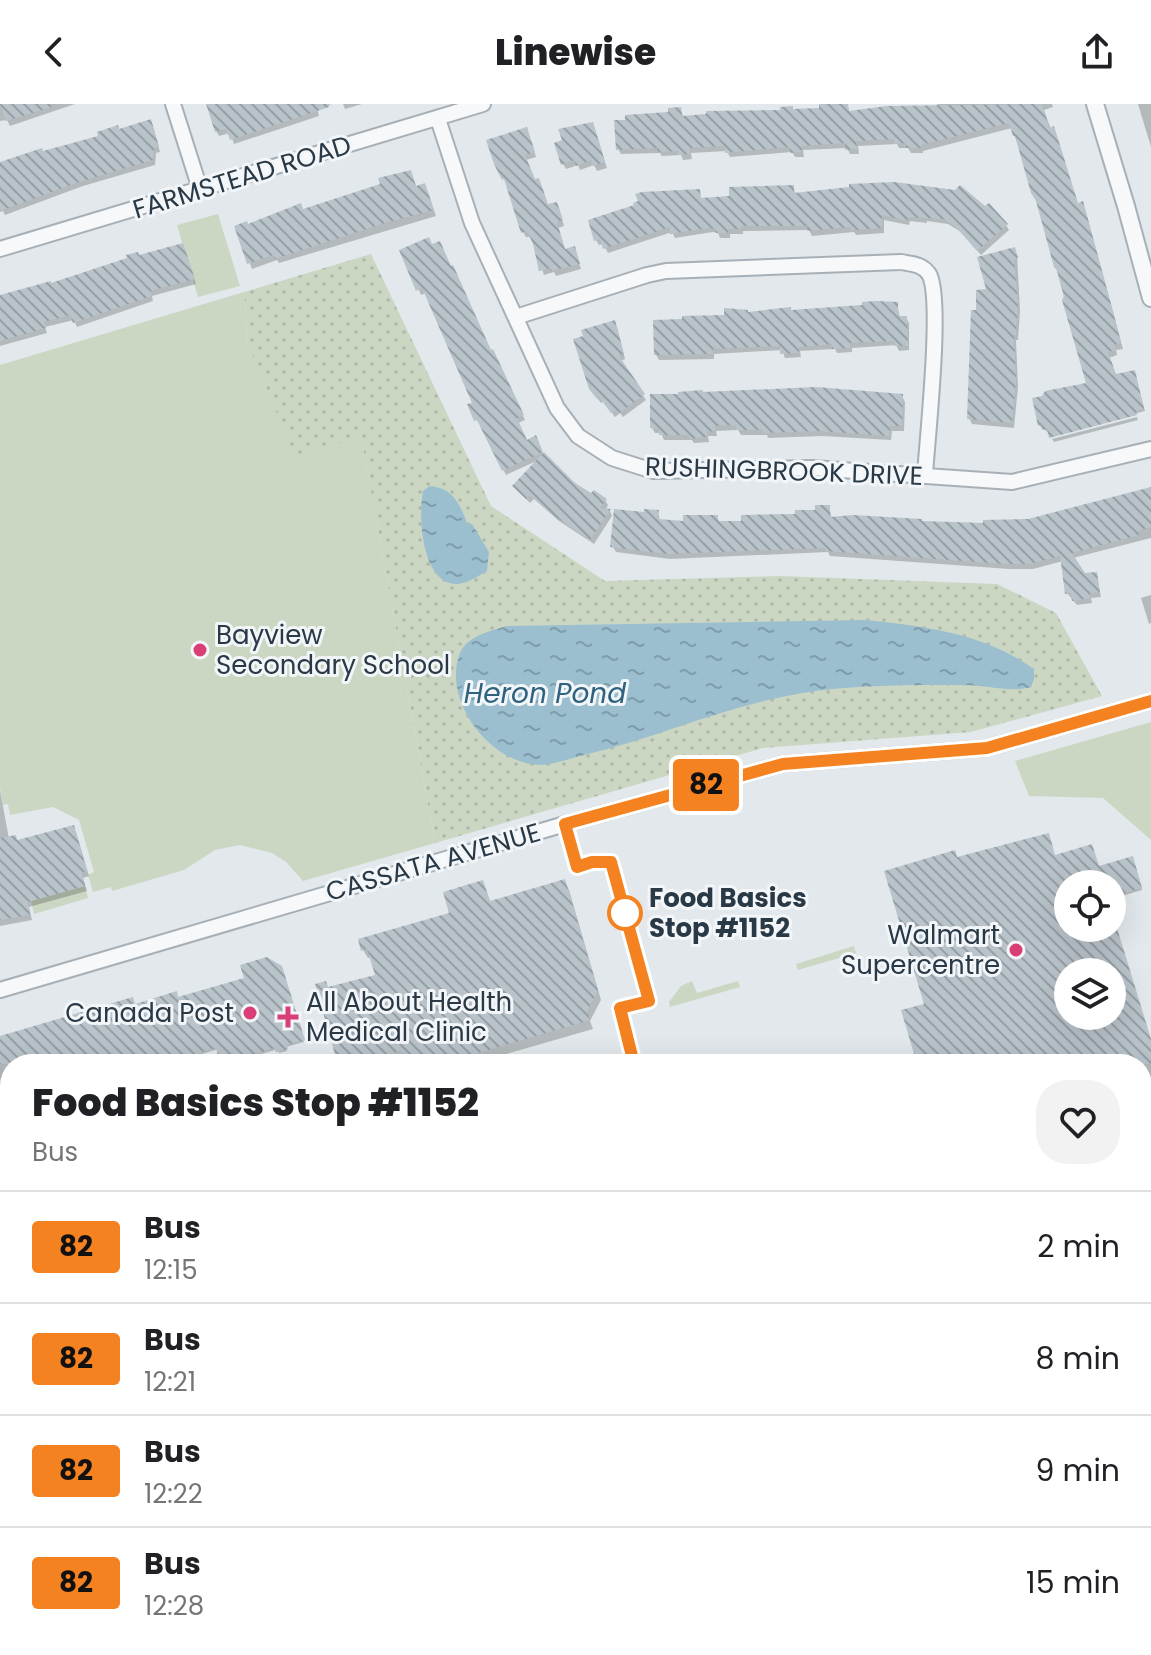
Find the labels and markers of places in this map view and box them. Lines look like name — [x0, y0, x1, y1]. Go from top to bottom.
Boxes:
place label: Bayview Secondary School — [216, 617, 450, 683]
marker: Bayview Secondary School — [191, 641, 209, 659]
place label: Food Basics Stop #1152 — [649, 880, 807, 946]
marker: Food Basics Stop #1152 — [608, 896, 642, 930]
place label: Walmart Supercentre — [841, 917, 1000, 983]
marker: Walmart Supercentre — [1007, 941, 1025, 959]
place label: All About Health Medical Clinic — [306, 984, 512, 1050]
place label: Canada Post — [65, 995, 234, 1031]
marker: Canada Post — [241, 1004, 259, 1022]
marker: All About Health Medical Clinic — [277, 1006, 299, 1028]

